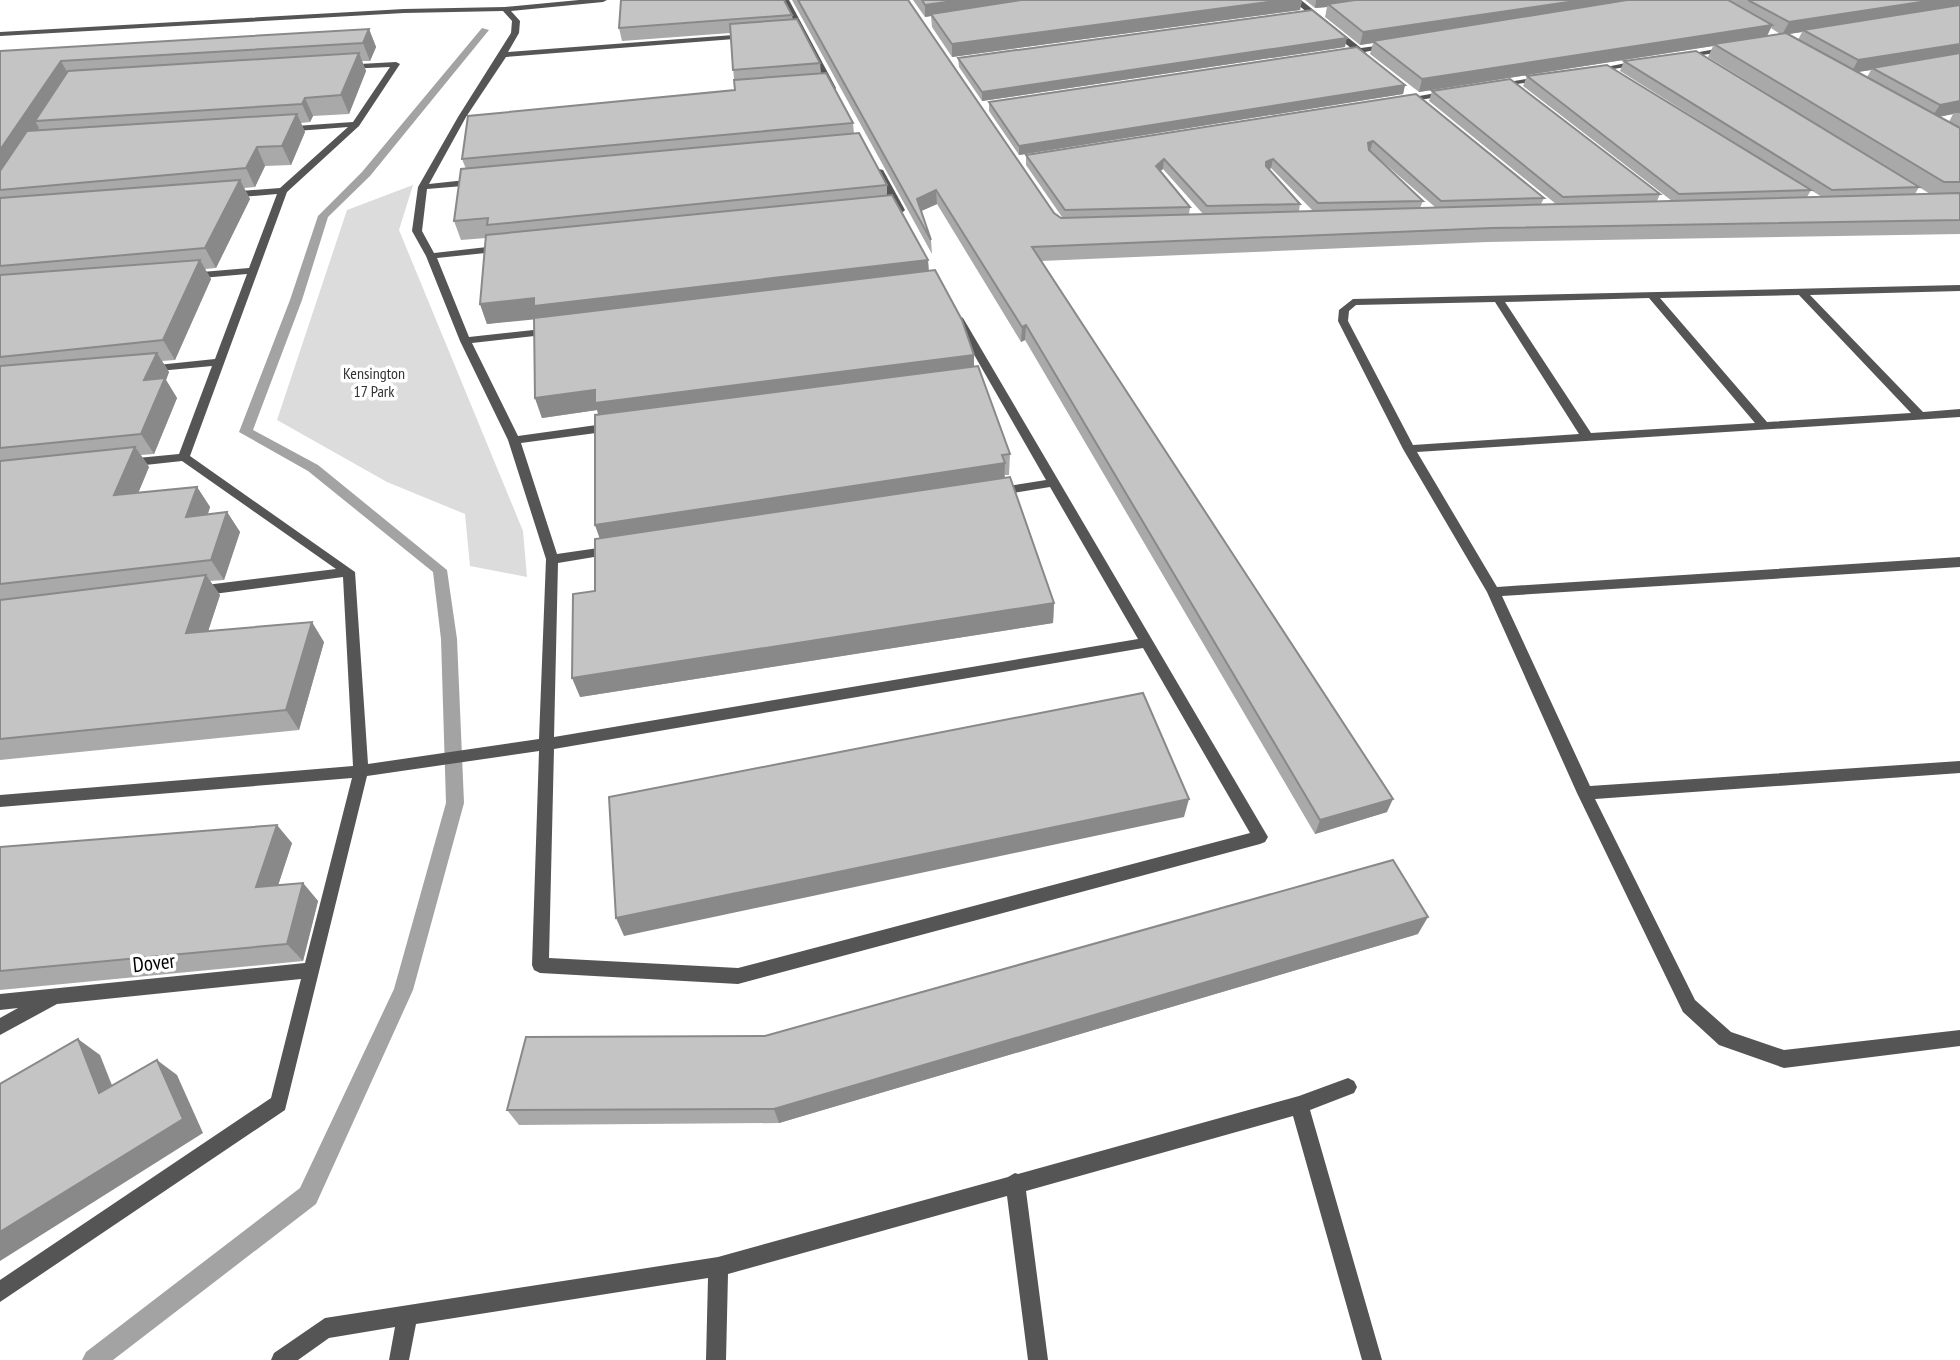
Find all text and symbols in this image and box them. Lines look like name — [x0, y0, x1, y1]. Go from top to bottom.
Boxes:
park label: Kensington 17 Park — [343, 363, 405, 401]
street label: Dover — [131, 947, 177, 978]

